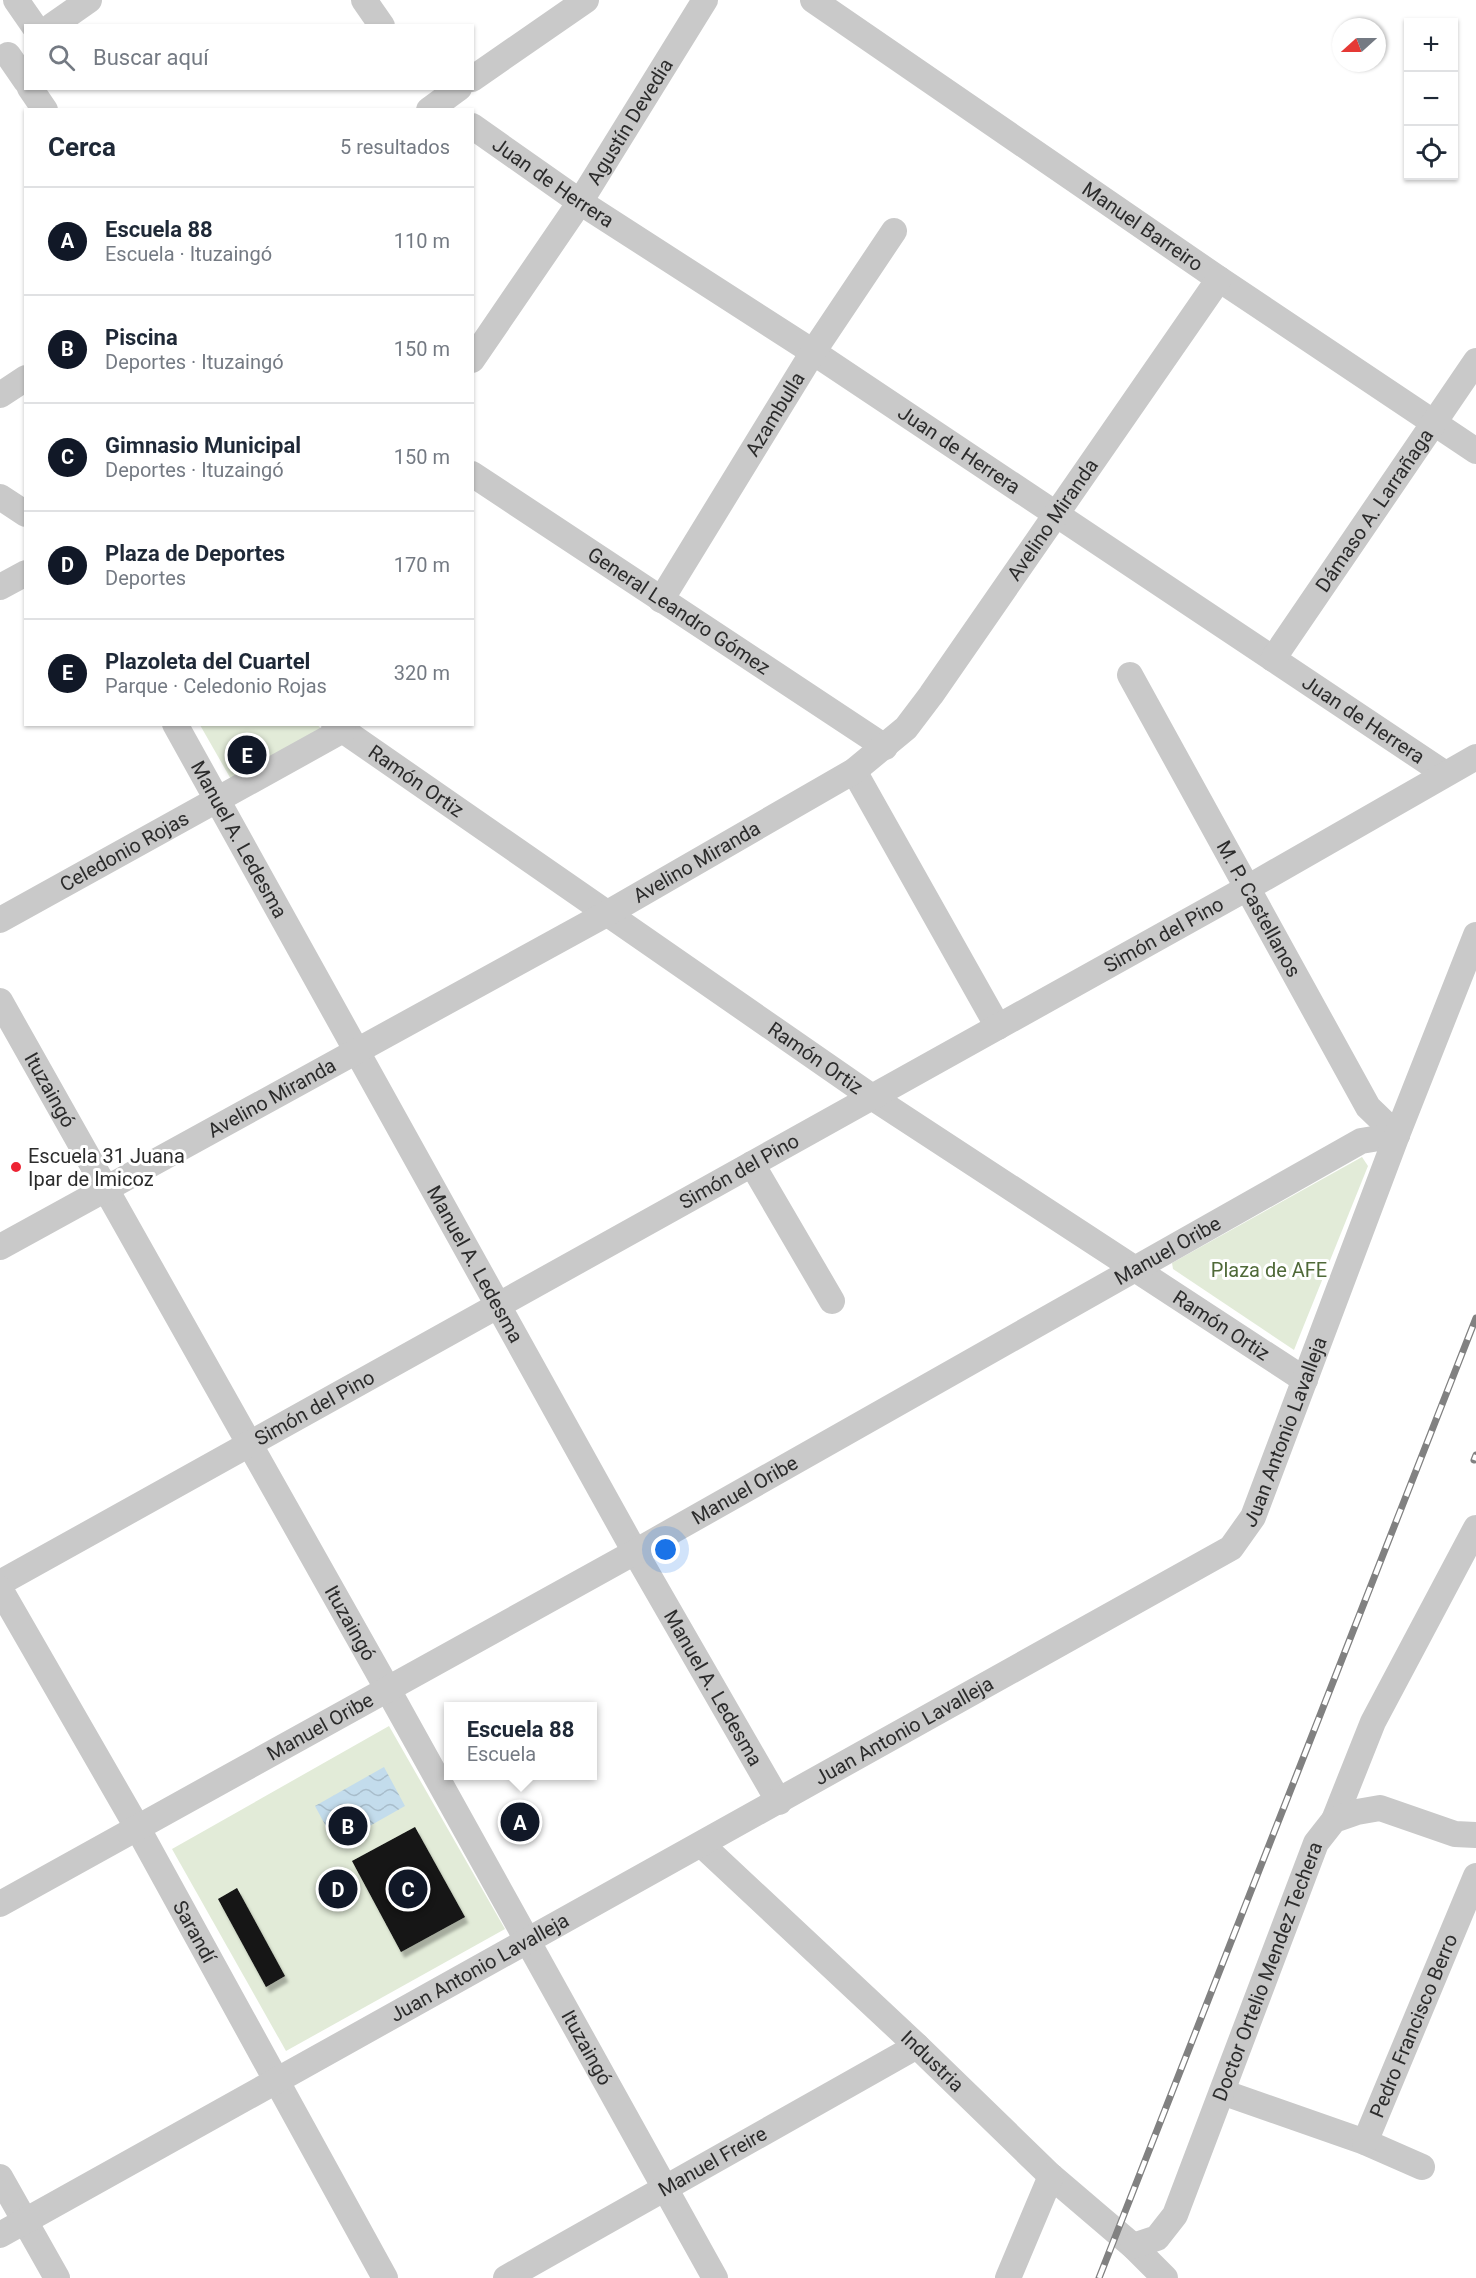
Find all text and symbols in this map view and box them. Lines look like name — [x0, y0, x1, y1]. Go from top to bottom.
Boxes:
north arrow — [1332, 18, 1386, 72]
map controls — [1404, 18, 1458, 180]
button: + — [1404, 18, 1458, 72]
search box — [24, 24, 474, 90]
icon: search — [45, 41, 78, 74]
text: Buscar aquí — [93, 45, 209, 70]
street label: Agustín Devedia — [582, 54, 678, 189]
button: − — [1404, 72, 1458, 126]
button: locate — [1404, 126, 1458, 180]
text: Cerca — [48, 132, 116, 162]
street label: Juan de Herrera — [488, 132, 618, 233]
text: 5 resultados — [340, 135, 450, 159]
street label: Manuel Barreiro — [1078, 177, 1208, 276]
text: Escuela 88 — [105, 217, 213, 242]
text: A — [61, 229, 74, 253]
text: 110 m — [394, 229, 450, 253]
text: Escuela · Ituzaingó — [105, 242, 272, 266]
text: Piscina — [105, 325, 178, 350]
text: B — [61, 337, 74, 361]
text: 150 m — [394, 337, 450, 361]
text: Deportes · Ituzaingó — [105, 350, 284, 374]
street label: Azambulla — [740, 368, 810, 461]
street label: Juan de Herrera — [894, 400, 1025, 499]
street label: Dámaso A. Larrañaga — [1310, 424, 1438, 596]
text: Gimnasio Municipal — [105, 433, 301, 458]
text: C — [61, 445, 74, 469]
text: 150 m — [394, 445, 450, 469]
street label: Avelino Miranda — [1002, 454, 1103, 585]
text: Deportes · Ituzaingó — [105, 458, 284, 482]
text: Plaza de Deportes — [105, 541, 285, 566]
street label: General Leandro Gómez — [583, 542, 775, 680]
text: D — [61, 553, 74, 577]
text: 170 m — [394, 553, 450, 577]
text: Deportes — [105, 566, 186, 590]
text: Plazoleta del Cuartel — [105, 649, 310, 674]
text: E — [62, 661, 73, 685]
text: 320 m — [394, 661, 450, 685]
street label: Juan de Herrera — [1298, 670, 1429, 769]
text: Parque · Celedonio Rojas — [105, 674, 327, 698]
pin: E — [228, 732, 266, 777]
street label: Ramón Ortiz — [364, 740, 469, 822]
street label: Manuel A. Ledesma — [186, 757, 292, 922]
street label: Celedonio Rojas — [55, 806, 193, 897]
street label: Avelino Miranda — [629, 816, 764, 908]
street label: M. P. Castellanos — [1212, 836, 1306, 981]
street label: Simón del Pino — [1099, 892, 1228, 978]
street label: Ramón Ortiz — [763, 1017, 868, 1099]
street label: Ituzaingó — [19, 1048, 81, 1132]
street label: Avelino Miranda — [203, 1053, 340, 1143]
street label: Simón del Pino — [675, 1128, 803, 1214]
place label: Escuela 31 Juana Ipar de Imicoz — [28, 1144, 185, 1191]
marker: Escuela 31 Juana Ipar de Imicoz — [9, 1160, 23, 1174]
street label: Manuel A. Ledesma — [422, 1181, 528, 1347]
street label: Manuel Oribe — [1110, 1211, 1225, 1290]
park label: Plaza de AFE — [1211, 1258, 1327, 1282]
street label: Ramón Ortiz — [1169, 1285, 1274, 1366]
street label: Juan Antonio Lavalleja — [1238, 1333, 1332, 1532]
street label: Simón del Pino — [250, 1365, 379, 1451]
street label: Manuel Oribe — [687, 1450, 802, 1529]
your location — [651, 1535, 680, 1564]
street label: Ituzaingó — [320, 1581, 381, 1665]
street label: Manuel A. Ledesma — [659, 1606, 768, 1770]
street label: Juan Antonio Lavalleja — [810, 1671, 997, 1790]
street label: Manuel Oribe — [263, 1687, 378, 1766]
popup — [444, 1702, 597, 1780]
text: Escuela 88 — [467, 1717, 574, 1742]
text: Escuela — [467, 1742, 536, 1766]
pin: A — [500, 1800, 540, 1844]
pin: B — [328, 1804, 368, 1848]
street label: Doctor Ortelio Mendez Techera — [1207, 1838, 1327, 2104]
pin: D — [318, 1866, 358, 1912]
pin: C — [388, 1866, 428, 1912]
street label: Sarandí — [168, 1896, 222, 1968]
street label: Juan Antonio Lavalleja — [386, 1908, 573, 2027]
street label: Pedro Francisco Berro — [1365, 1930, 1463, 2121]
street label: Ituzaingó — [556, 2006, 617, 2089]
street label: Industria — [896, 2025, 969, 2097]
street label: Manuel Freire — [654, 2121, 771, 2202]

